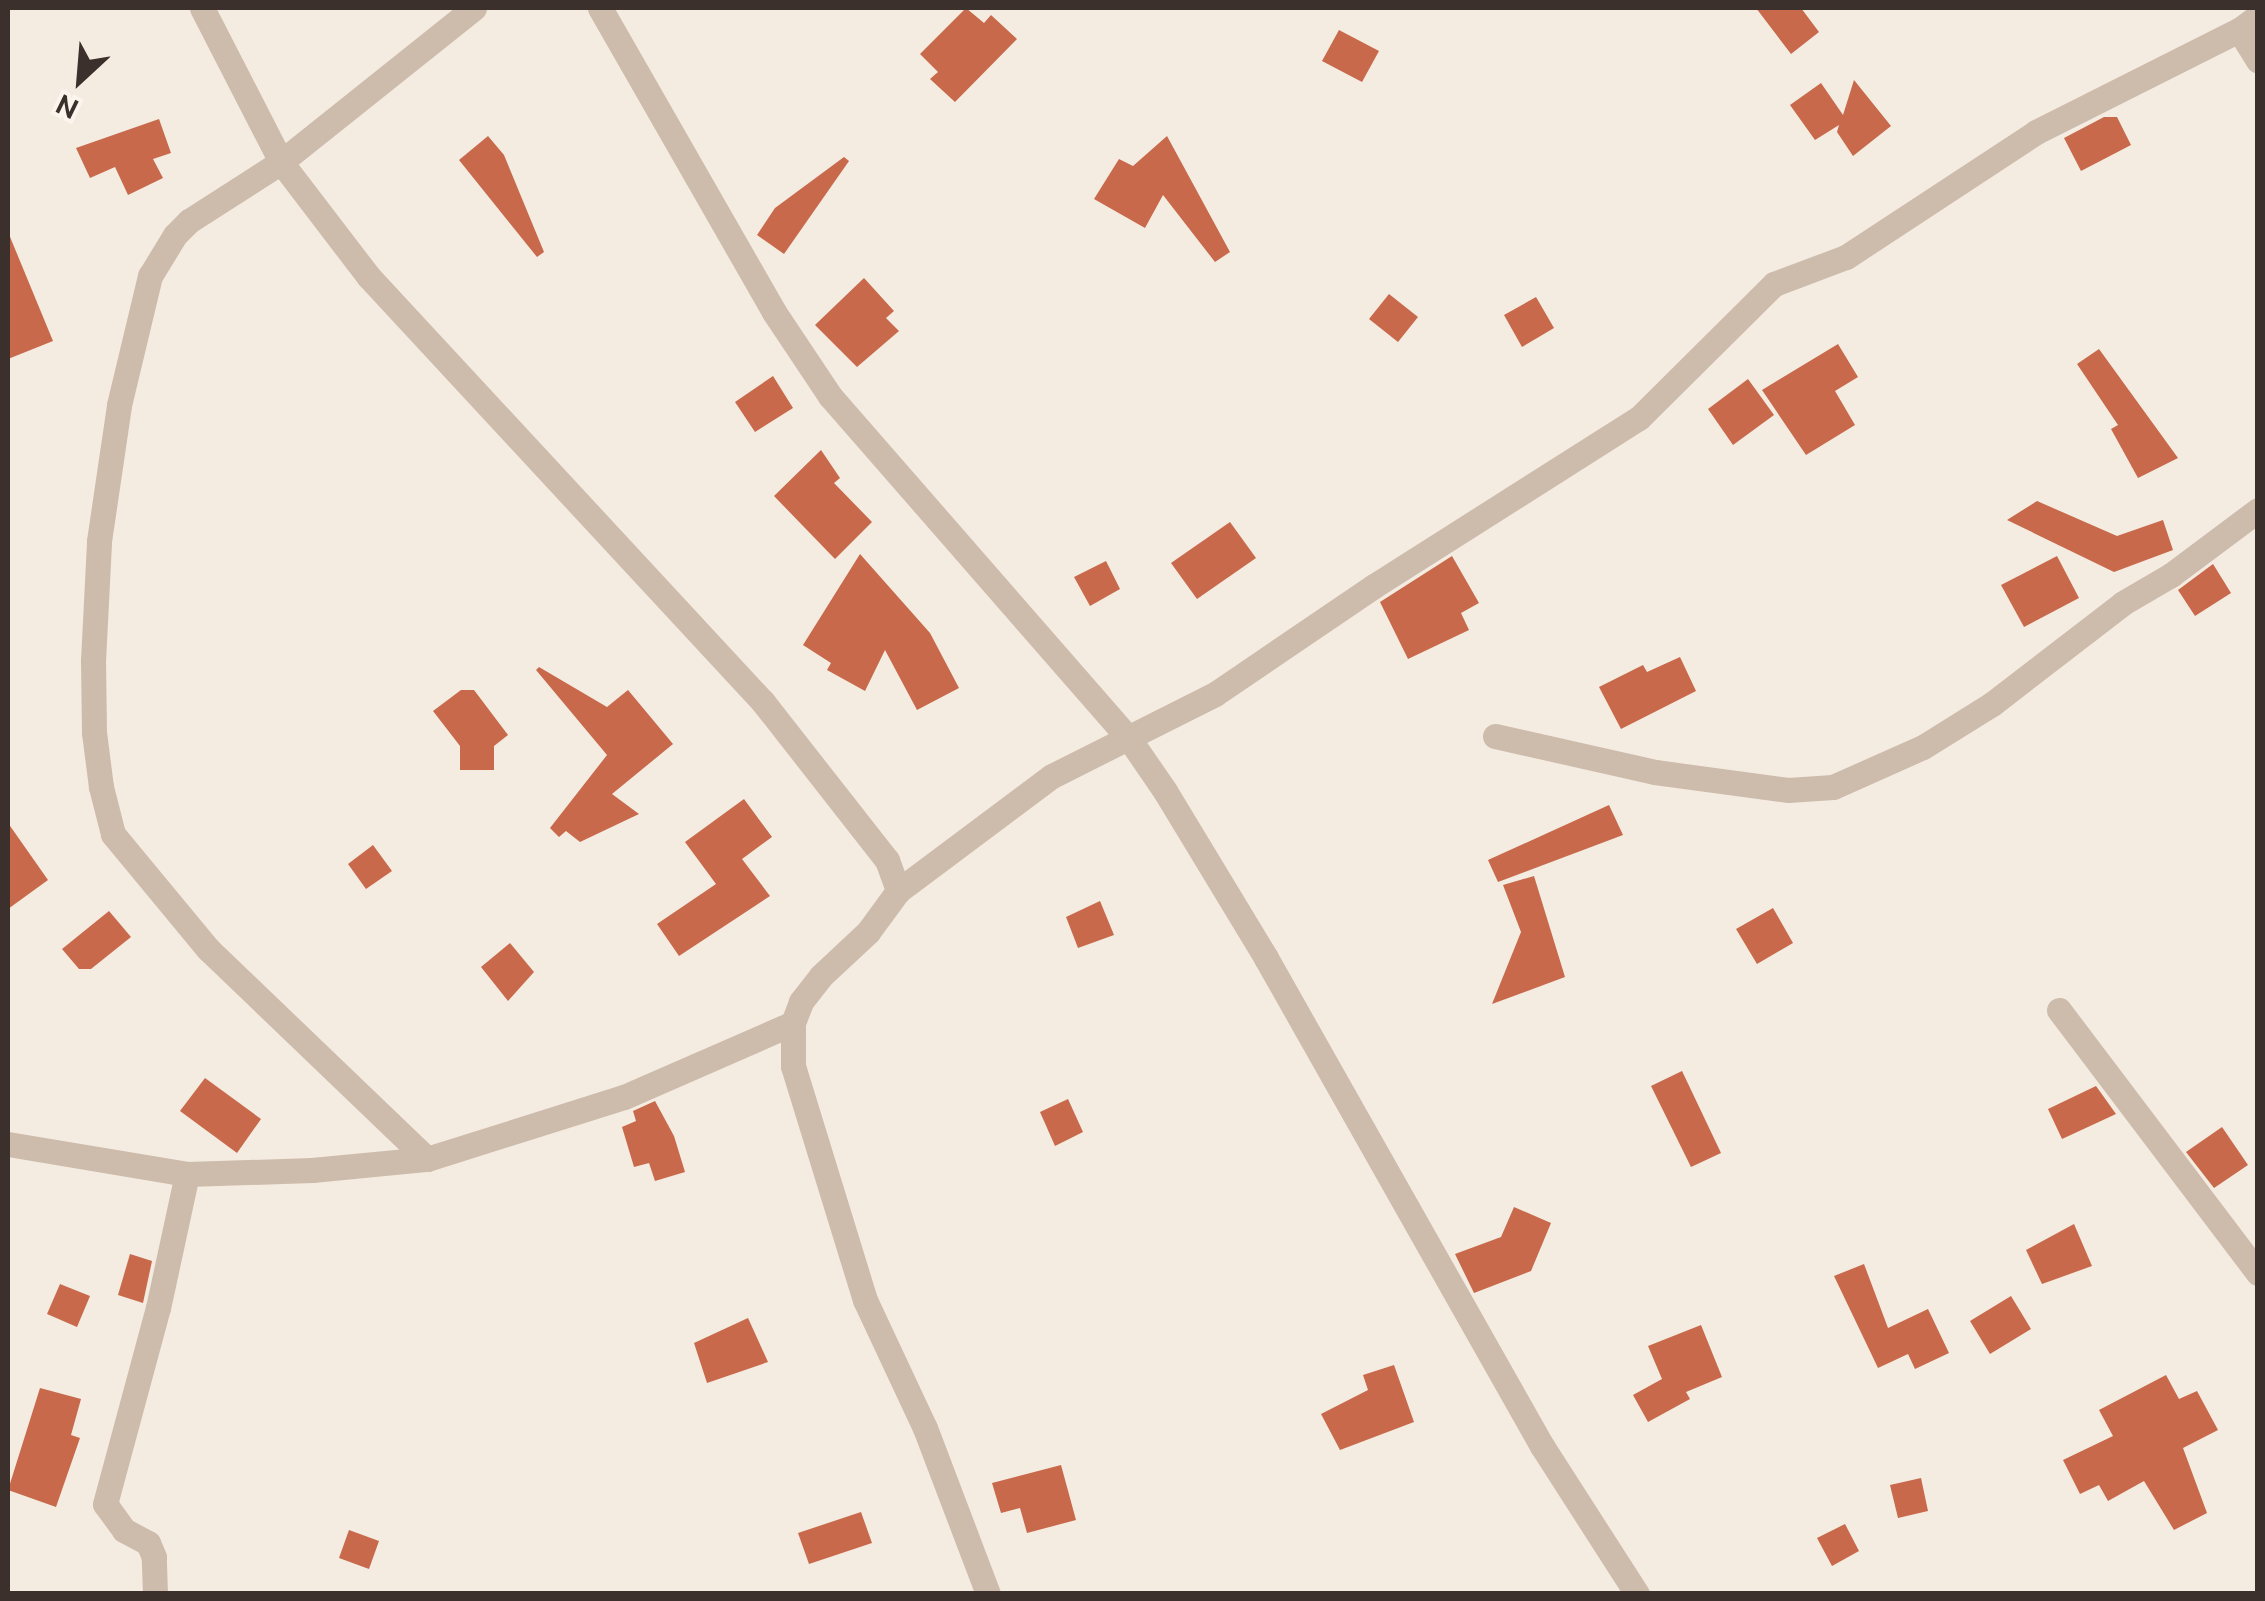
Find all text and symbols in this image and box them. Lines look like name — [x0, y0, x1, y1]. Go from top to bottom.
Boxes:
north arrow — [30, 30, 130, 130]
text: N — [50, 89, 83, 126]

